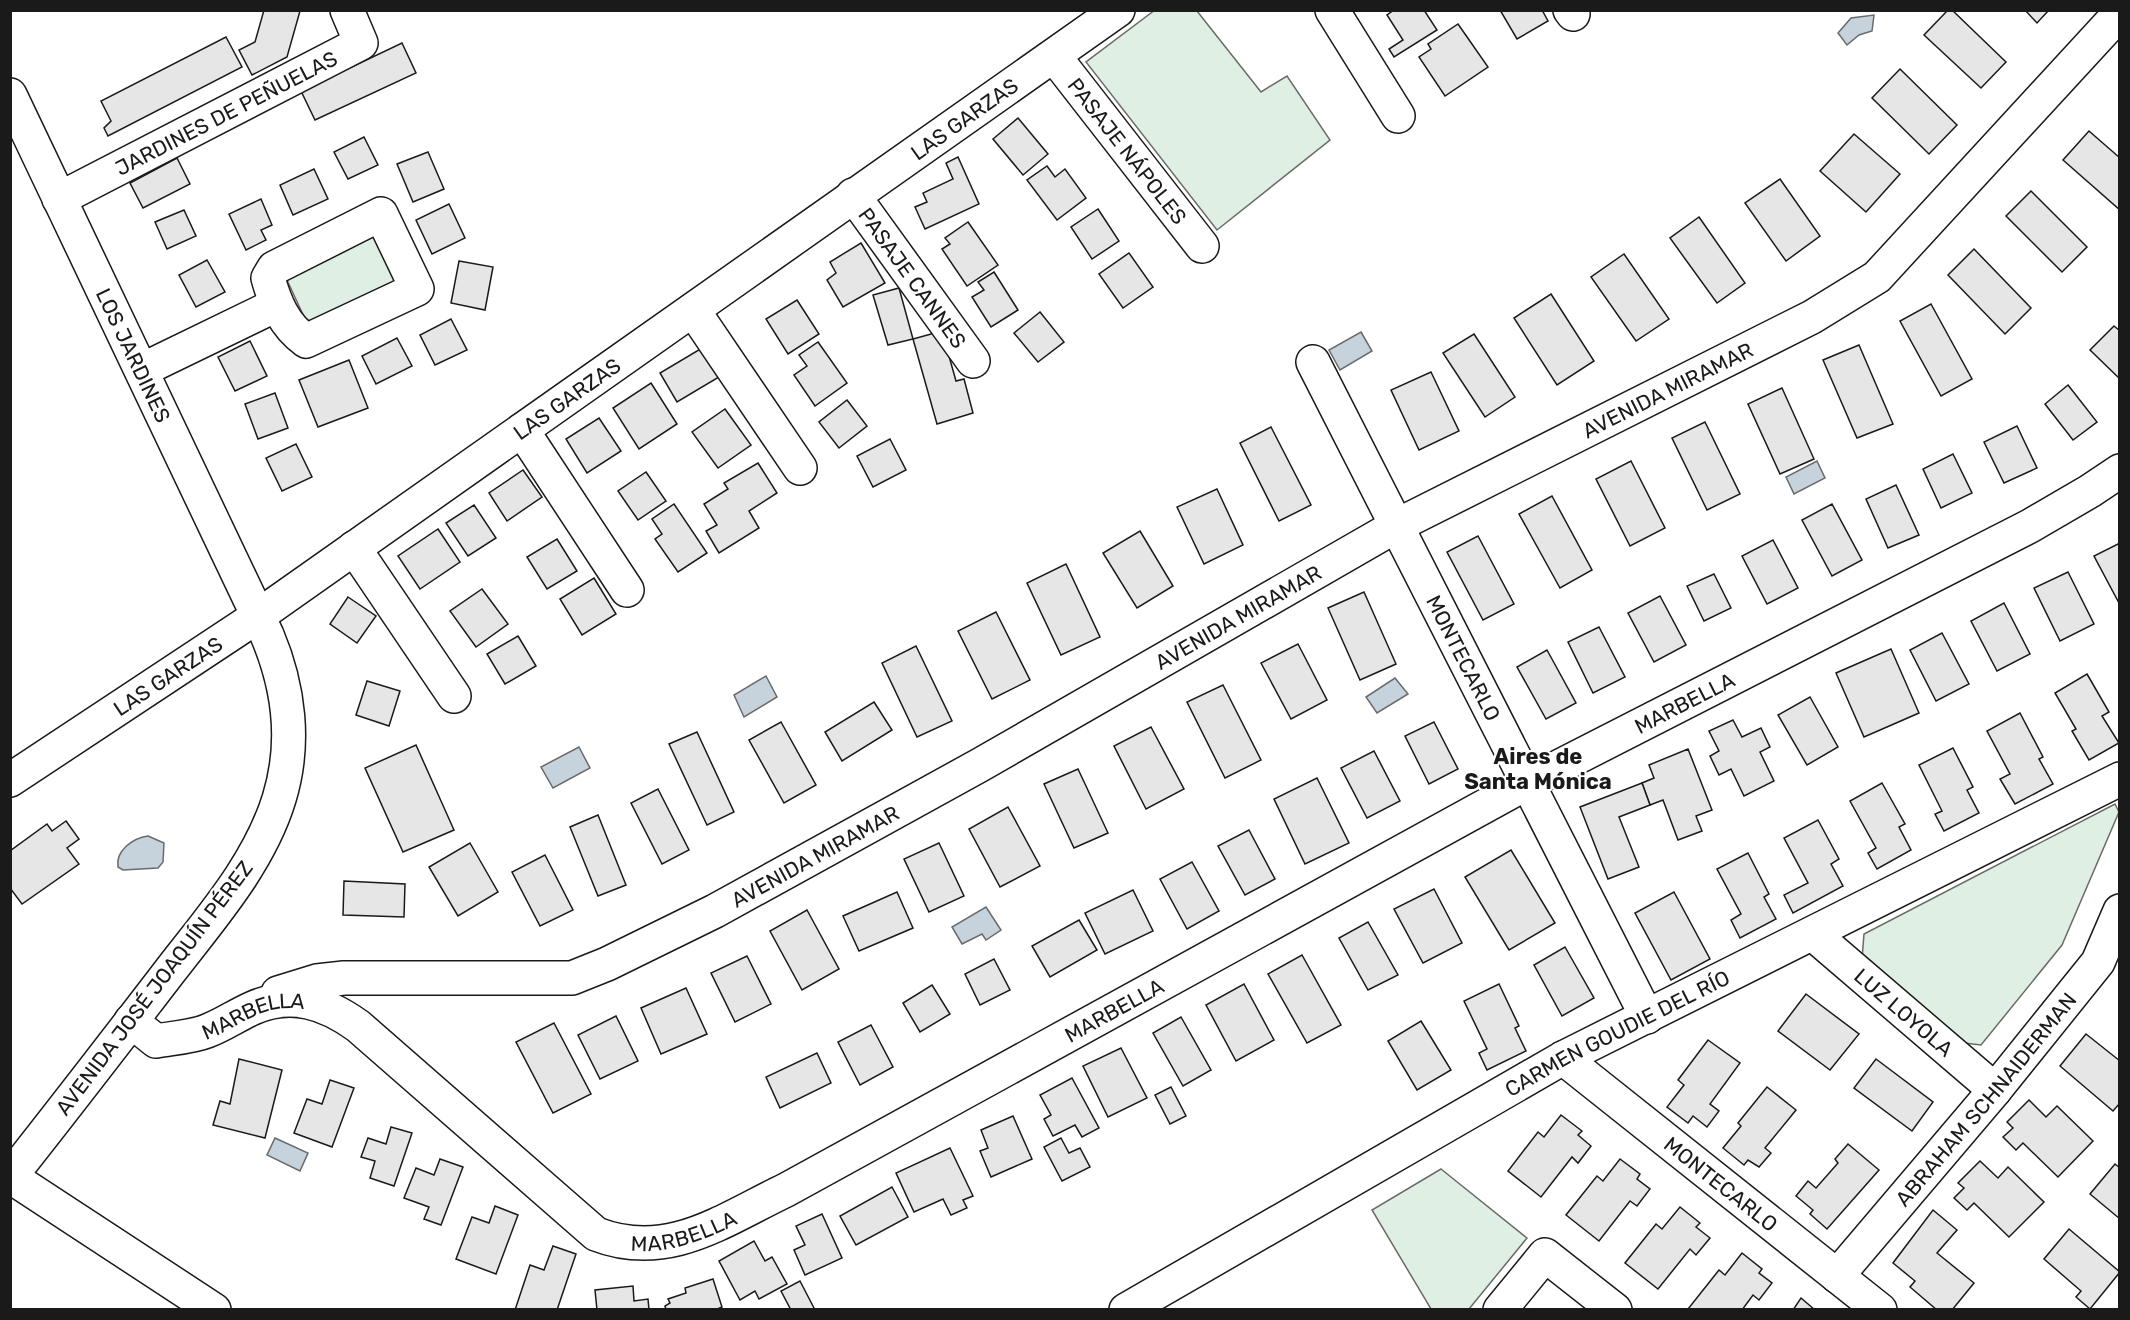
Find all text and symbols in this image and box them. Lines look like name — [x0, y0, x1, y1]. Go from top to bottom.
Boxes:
street label: JARDINES DE PEÑUELAS — [111, 45, 341, 180]
street label: LAS GARZAS — [906, 72, 1022, 165]
street label: PASAJE NÁPOLES — [1063, 73, 1192, 229]
street label: PASAJE CANNES — [854, 203, 972, 353]
street label: LOS JARDINES — [91, 284, 176, 426]
street label: AVENIDA MIRAMAR — [1578, 336, 1757, 443]
street label: LAS GARZAS — [508, 352, 625, 445]
street label: AVENIDA MIRAMAR — [1150, 559, 1325, 674]
street label: MONTECARLO — [1421, 591, 1506, 725]
street label: LAS GARZAS — [108, 631, 227, 721]
street label: MARBELLA — [1630, 667, 1739, 739]
district label: Aires de Santa Mónica — [1464, 743, 1612, 795]
street label: AVENIDA MIRAMAR — [727, 800, 903, 912]
street label: AVENIDA JOSÉ JOAQUÍN PÉREZ — [50, 856, 258, 1120]
street label: LUZ LOYOLA — [1850, 963, 1959, 1061]
street label: CARMEN GOUDIE DEL RÍO — [1500, 964, 1733, 1101]
street label: MARBELLA — [1060, 973, 1168, 1047]
street label: MARBELLA — [198, 987, 306, 1044]
street label: ABRAHAM SCHNAIDERMAN — [1890, 987, 2081, 1211]
street label: MONTECARLO — [1659, 1131, 1783, 1236]
street label: MARBELLA — [630, 1205, 740, 1256]

